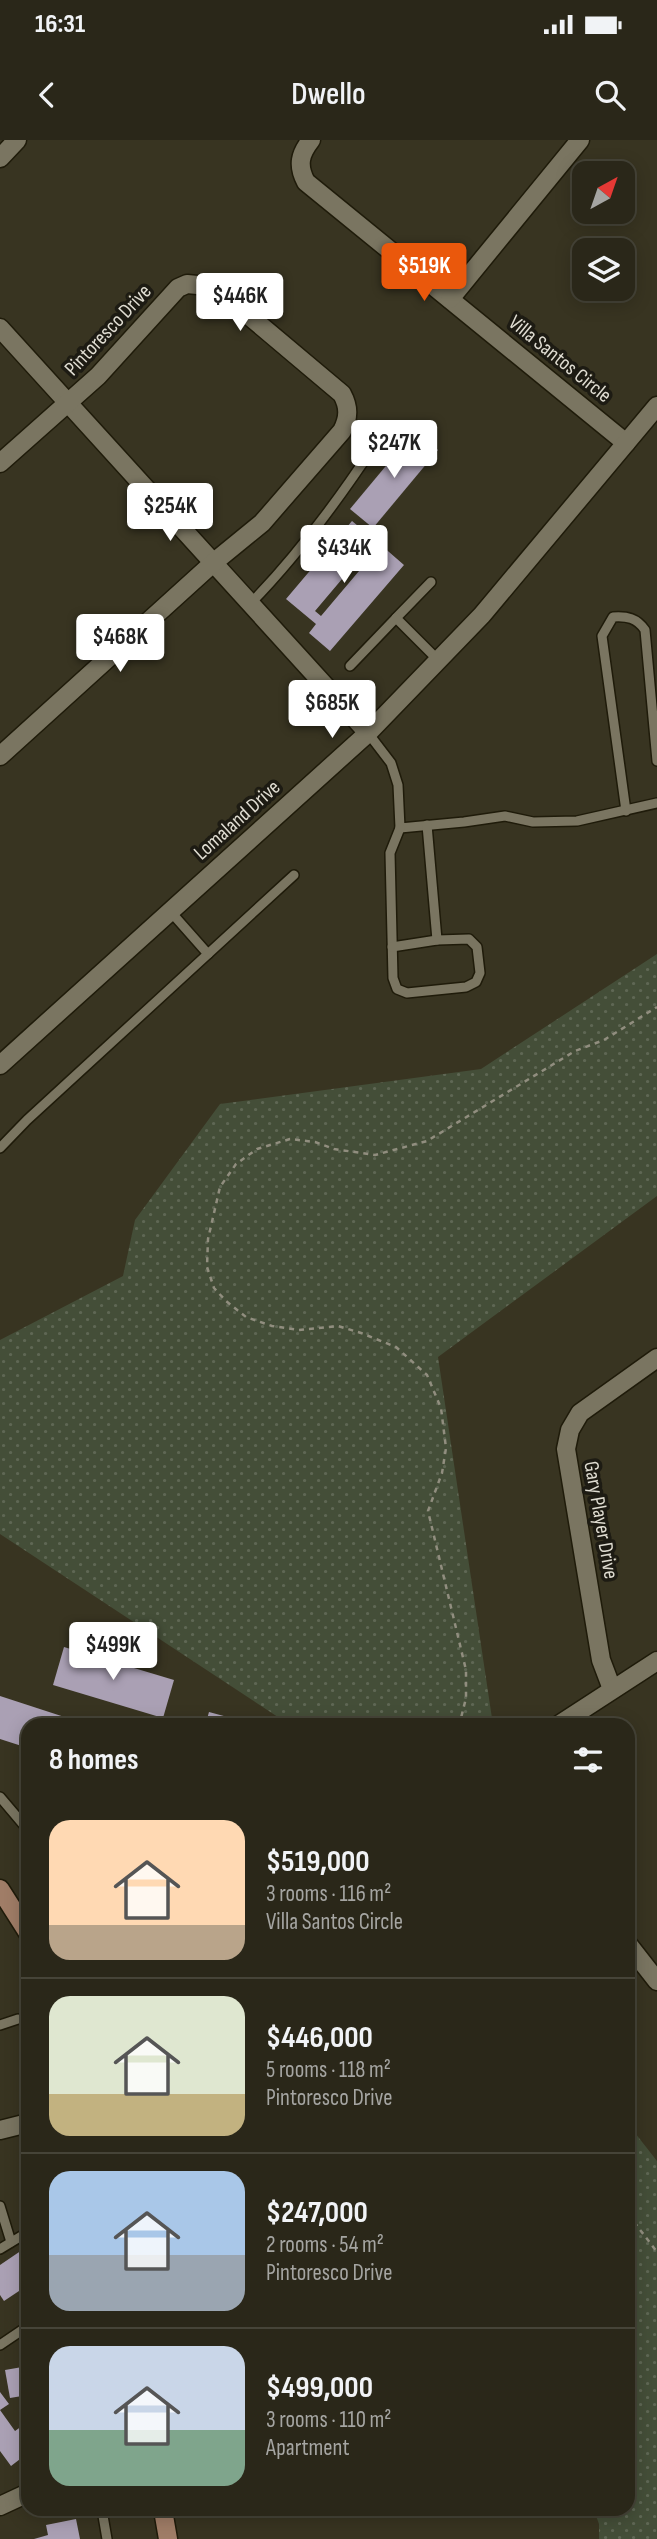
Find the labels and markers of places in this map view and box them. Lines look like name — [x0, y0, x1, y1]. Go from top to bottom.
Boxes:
pin: $519K — [375, 244, 473, 303]
pin: $446K — [191, 274, 289, 333]
pin: $247K — [345, 420, 443, 480]
pin: $254K — [121, 484, 219, 543]
pin: $434K — [295, 526, 393, 585]
pin: $468K — [71, 615, 169, 674]
pin: $685K — [283, 680, 381, 740]
pin: $499K — [64, 1622, 162, 1682]

